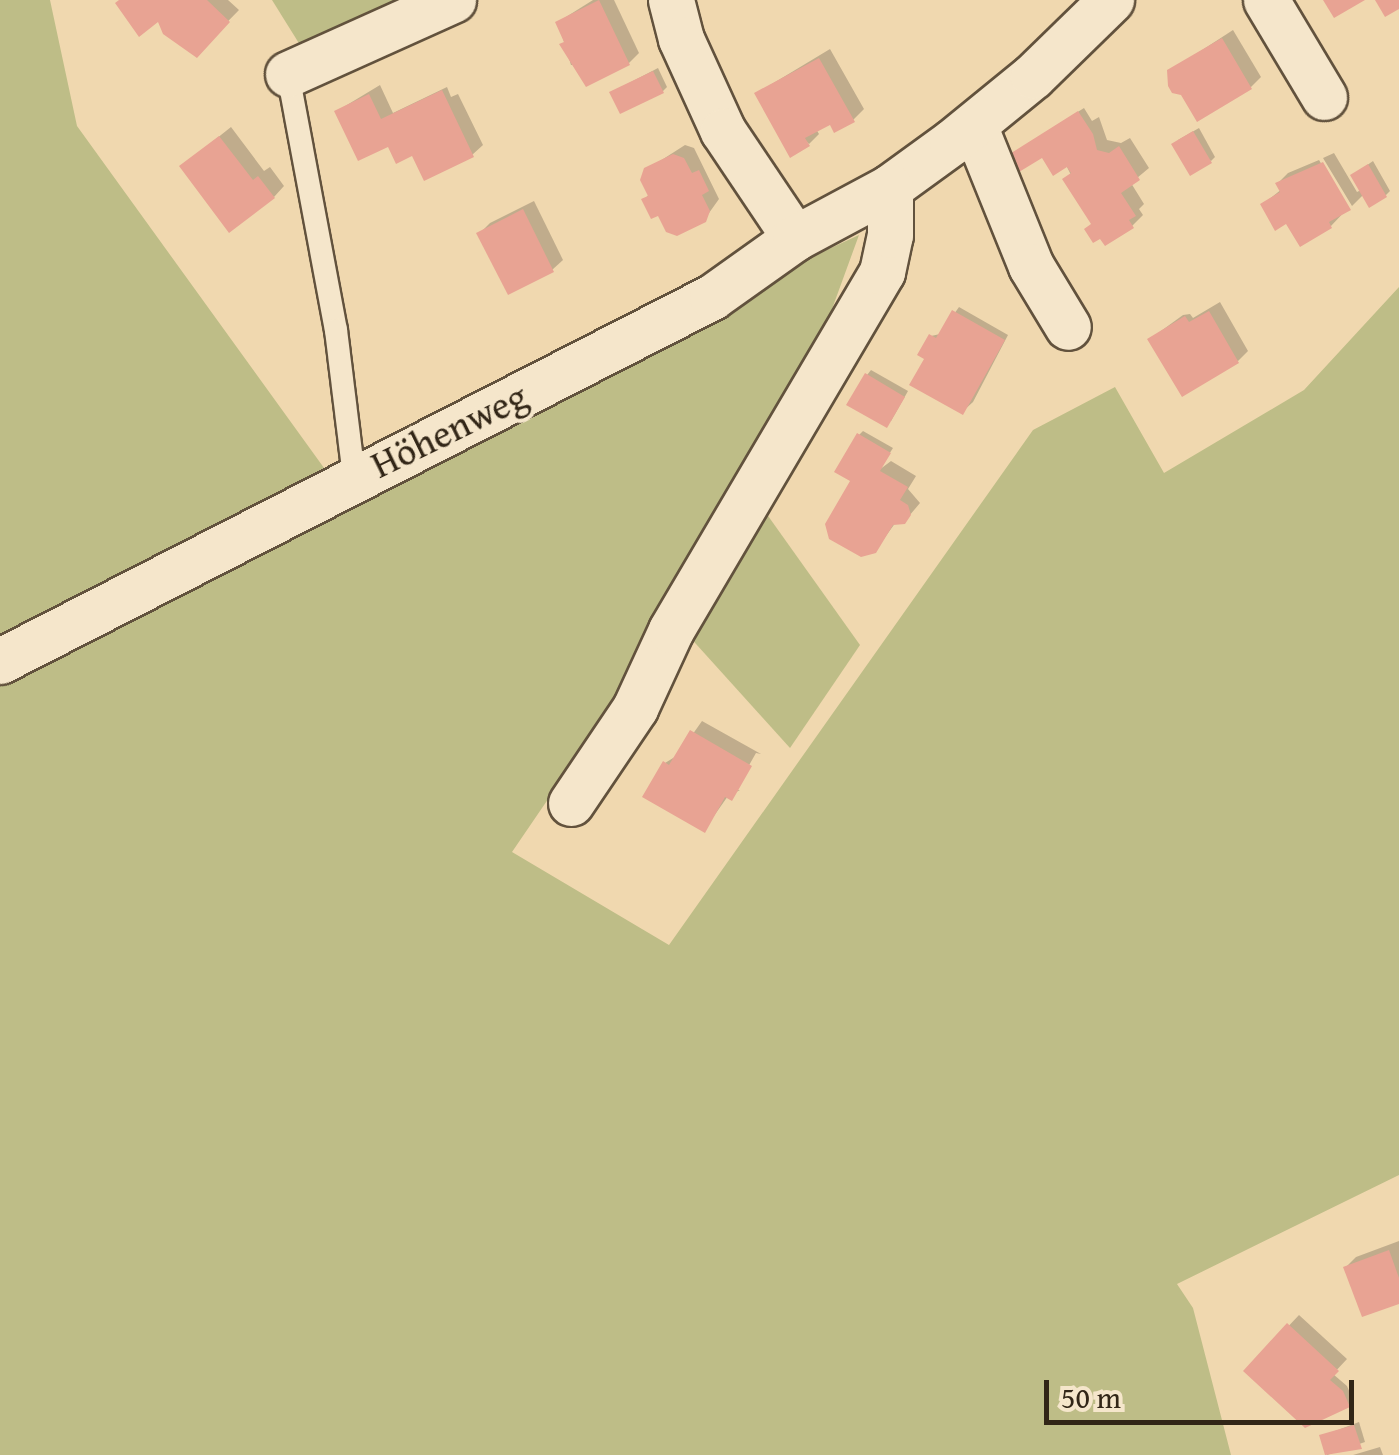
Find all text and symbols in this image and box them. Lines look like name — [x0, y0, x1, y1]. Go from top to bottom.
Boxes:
street label: Höhenweg — [363, 373, 535, 487]
scale bar — [1049, 1360, 1359, 1422]
text: 50 m — [1061, 1375, 1121, 1419]

